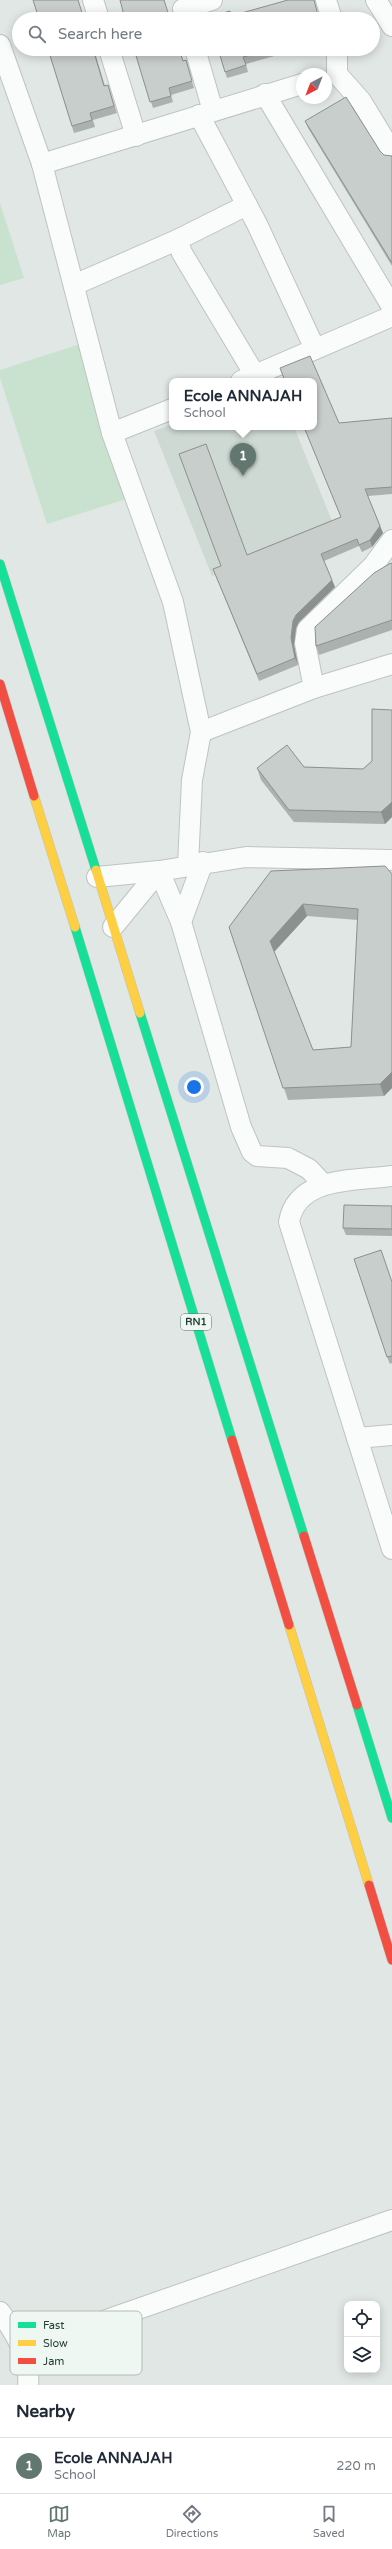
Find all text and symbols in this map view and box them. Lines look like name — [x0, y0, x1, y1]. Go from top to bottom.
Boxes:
search box — [12, 12, 380, 56]
icon: search — [26, 23, 48, 45]
text: Search here — [58, 25, 142, 43]
north arrow — [296, 68, 332, 104]
popup — [169, 378, 317, 430]
text: Ecole ANNAJAH — [184, 387, 302, 405]
text: School — [184, 405, 226, 421]
pin: 1 — [230, 443, 256, 476]
your location — [184, 1077, 204, 1097]
road number: RN1 — [181, 1314, 211, 1330]
map controls — [344, 2301, 380, 2373]
button: locate — [344, 2301, 380, 2337]
legend — [10, 2311, 142, 2375]
text: Fast — [43, 2319, 64, 2332]
text: Slow — [43, 2337, 68, 2350]
button: layers — [344, 2337, 380, 2373]
text: Jam — [43, 2355, 64, 2368]
text: Nearby — [16, 2401, 75, 2422]
text: Ecole ANNAJAH — [54, 2449, 173, 2467]
text: 1 — [25, 2458, 33, 2474]
text: 220 m — [336, 2458, 376, 2474]
text: School — [54, 2467, 96, 2483]
tab: Map — [47, 2503, 71, 2540]
tab: Directions — [166, 2503, 218, 2540]
tab: Saved — [313, 2503, 345, 2540]

